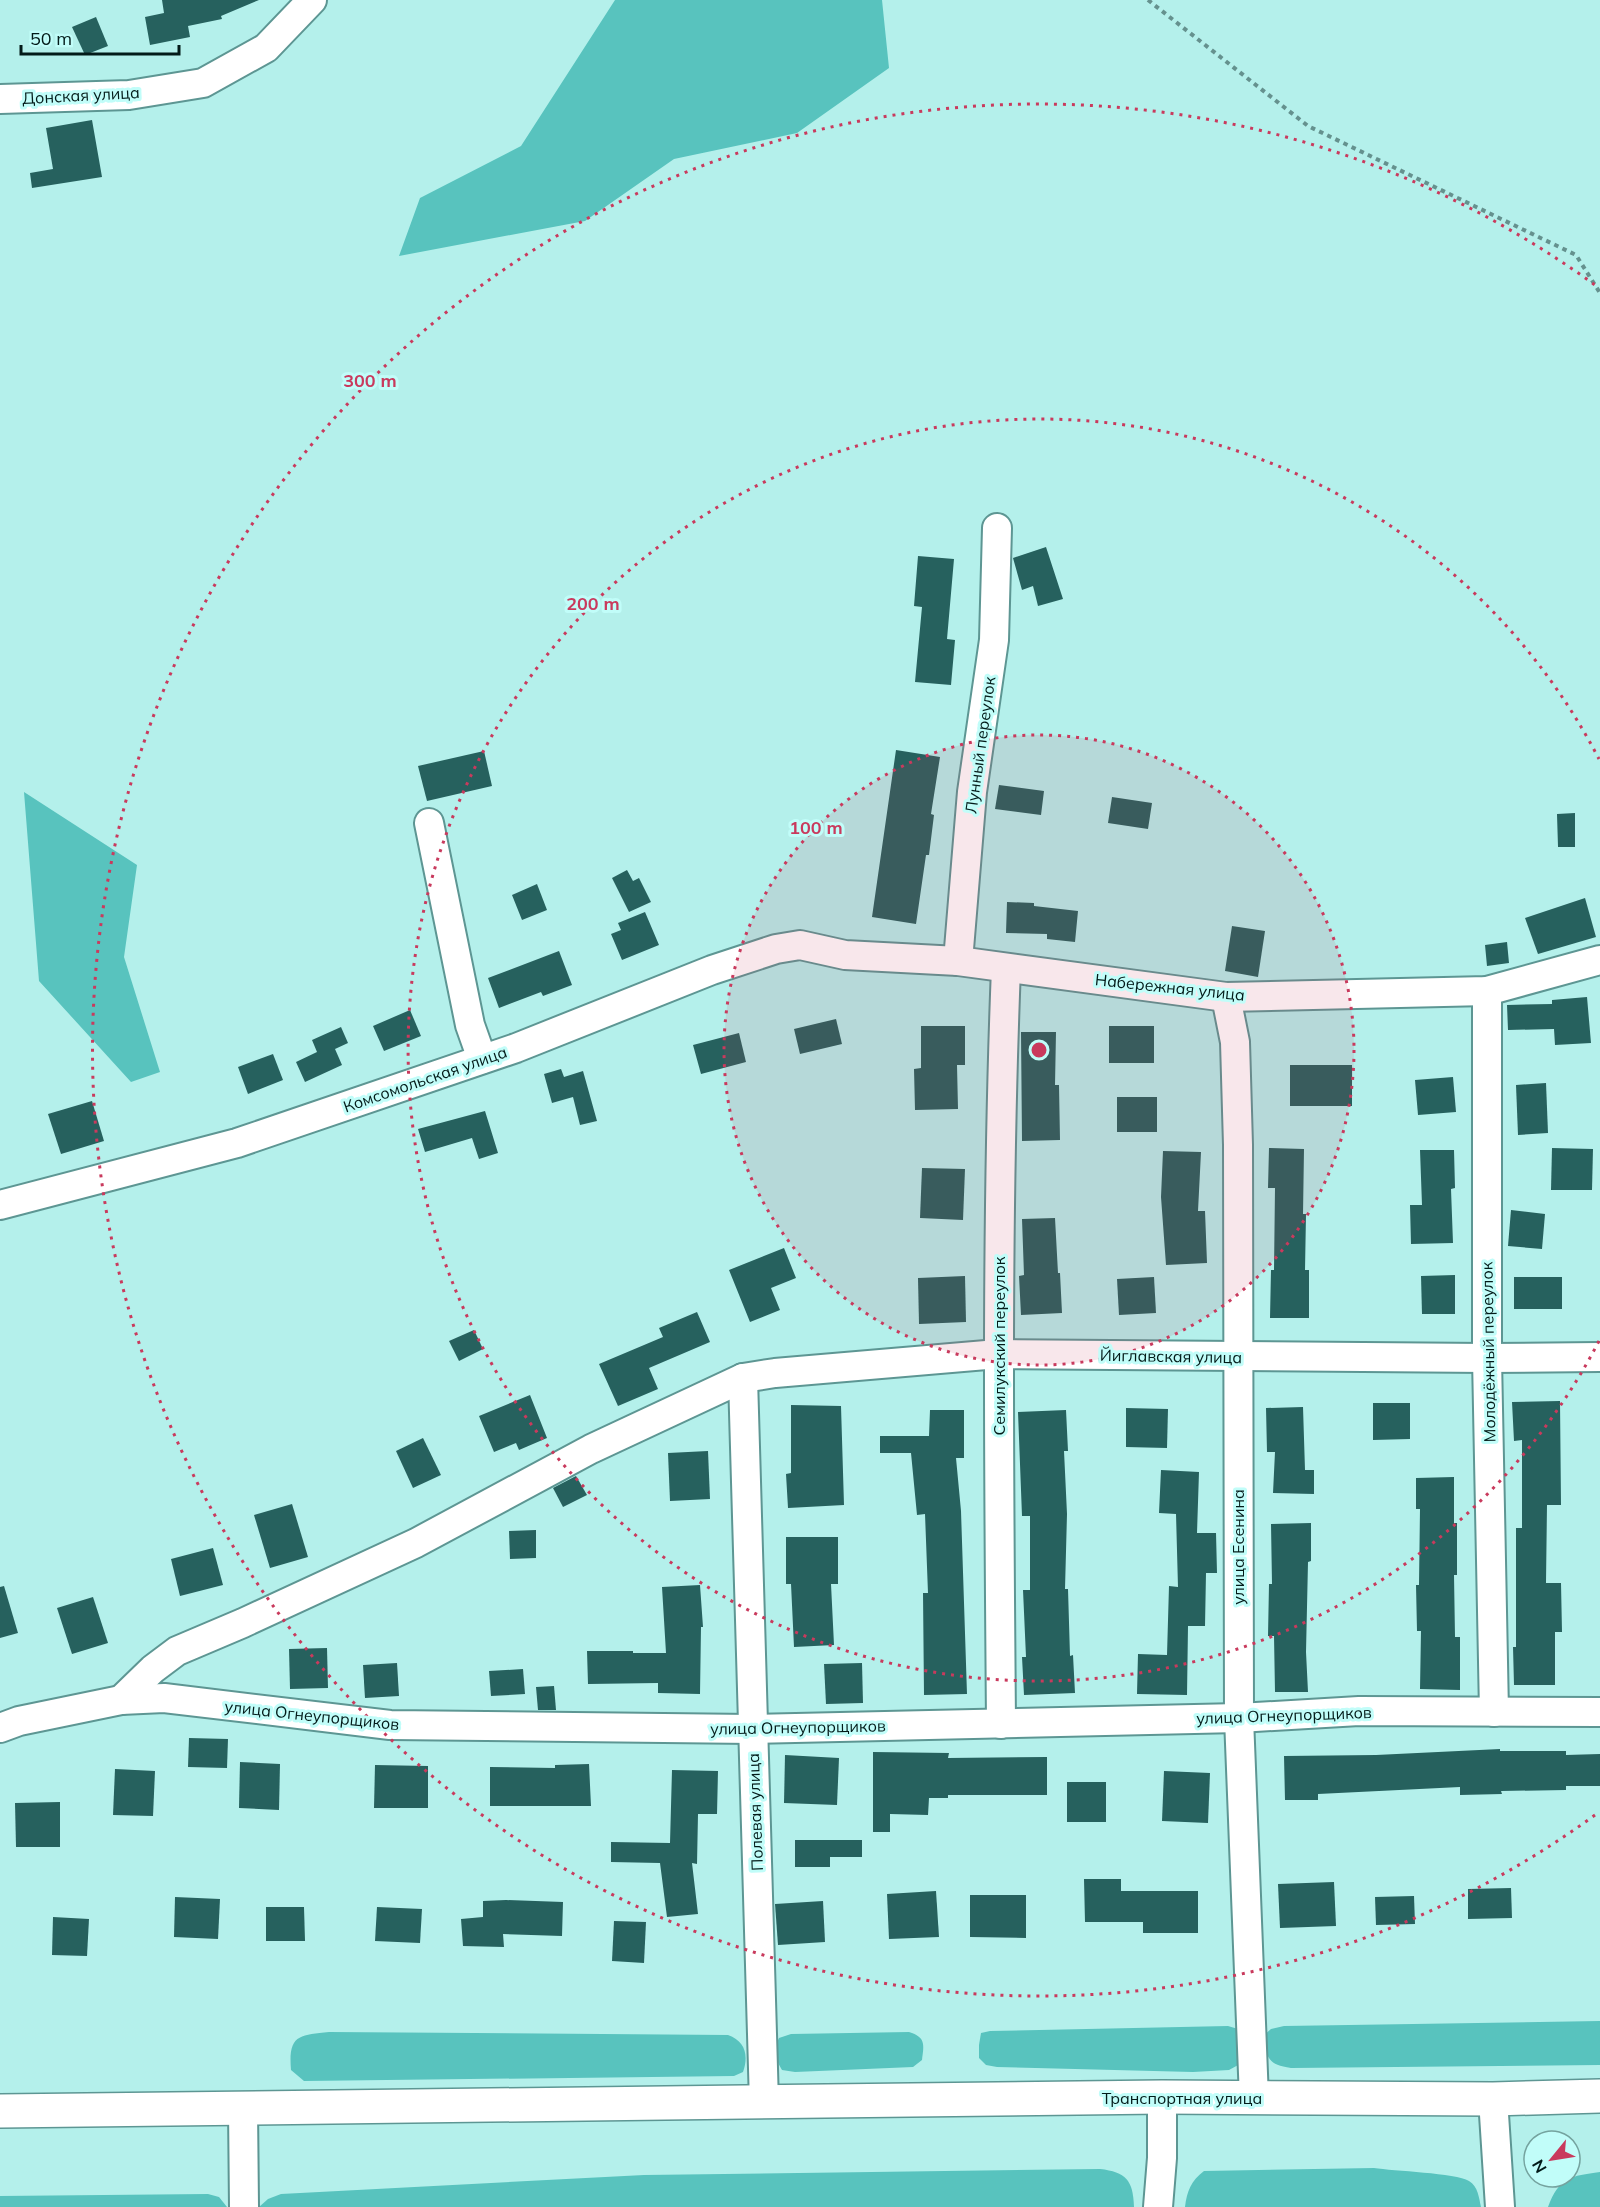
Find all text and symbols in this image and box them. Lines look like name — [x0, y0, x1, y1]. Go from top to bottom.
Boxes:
scale bar — [21, 18, 178, 56]
text: 50 m — [30, 27, 72, 50]
street label: Донская улица — [22, 82, 140, 108]
text: 300 m — [343, 369, 397, 392]
text: 200 m — [566, 592, 620, 615]
street label: Лунный переулок — [960, 675, 1000, 815]
text: 100 m — [789, 816, 843, 839]
street label: Набережная улица — [1094, 969, 1246, 1005]
centre of rings — [1029, 1040, 1049, 1060]
street label: Комсомольская улица — [340, 1042, 510, 1116]
street label: Семилукский переулок — [989, 1256, 1009, 1435]
street label: Молодёжный переулок — [1476, 1261, 1500, 1442]
street label: Йиглавская улица — [1100, 1345, 1242, 1367]
street label: улица Есенина — [1228, 1489, 1248, 1605]
street label: улица Огнеупорщиков — [224, 1696, 400, 1734]
street label: улица Огнеупорщиков — [1196, 1702, 1372, 1728]
street label: улица Огнеупорщиков — [710, 1715, 886, 1739]
street label: Полевая улица — [743, 1753, 767, 1871]
street label: Транспортная улица — [1102, 2088, 1262, 2108]
north arrow — [1522, 2129, 1582, 2189]
text: N — [1527, 2156, 1551, 2177]

